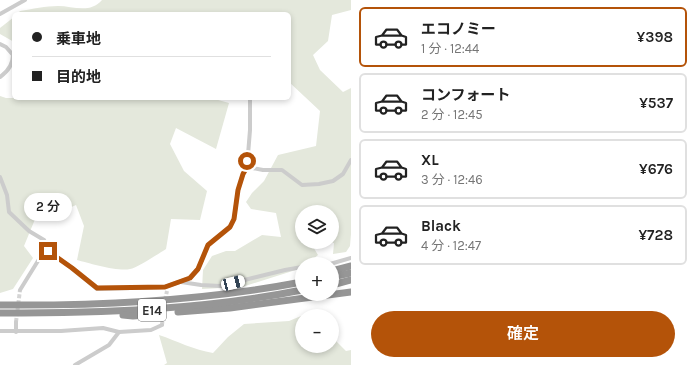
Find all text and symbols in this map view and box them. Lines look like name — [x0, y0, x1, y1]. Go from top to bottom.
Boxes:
icon: car — [373, 19, 409, 55]
text: エコノミー — [421, 20, 496, 38]
text: ¥398 — [637, 28, 673, 46]
text: 乗車地 — [56, 30, 101, 48]
text: 1 分 · 12:44 — [421, 41, 479, 56]
text: 目的地 — [56, 68, 101, 86]
icon: car — [373, 85, 409, 121]
text: コンフォート — [421, 86, 511, 104]
text: ¥537 — [639, 94, 673, 112]
text: 2 分 · 12:45 — [421, 107, 483, 122]
icon: car — [373, 151, 409, 187]
text: XL — [421, 151, 439, 169]
route start — [238, 152, 256, 170]
text: ¥676 — [639, 160, 673, 178]
text: 3 分 · 12:46 — [421, 172, 483, 187]
callout: 2 分 — [24, 193, 72, 221]
text: 2 分 — [36, 199, 60, 214]
map controls — [295, 205, 339, 353]
button: layers — [295, 205, 339, 249]
icon: car — [373, 217, 409, 253]
text: Black — [421, 217, 461, 235]
text: ¥728 — [638, 226, 673, 244]
text: 4 分 · 12:47 — [421, 238, 481, 253]
route end — [39, 242, 57, 260]
button: + — [295, 257, 339, 301]
car — [220, 274, 246, 292]
road number: E14 — [138, 299, 166, 321]
button: − — [295, 309, 339, 353]
button: 確定 — [371, 311, 675, 357]

